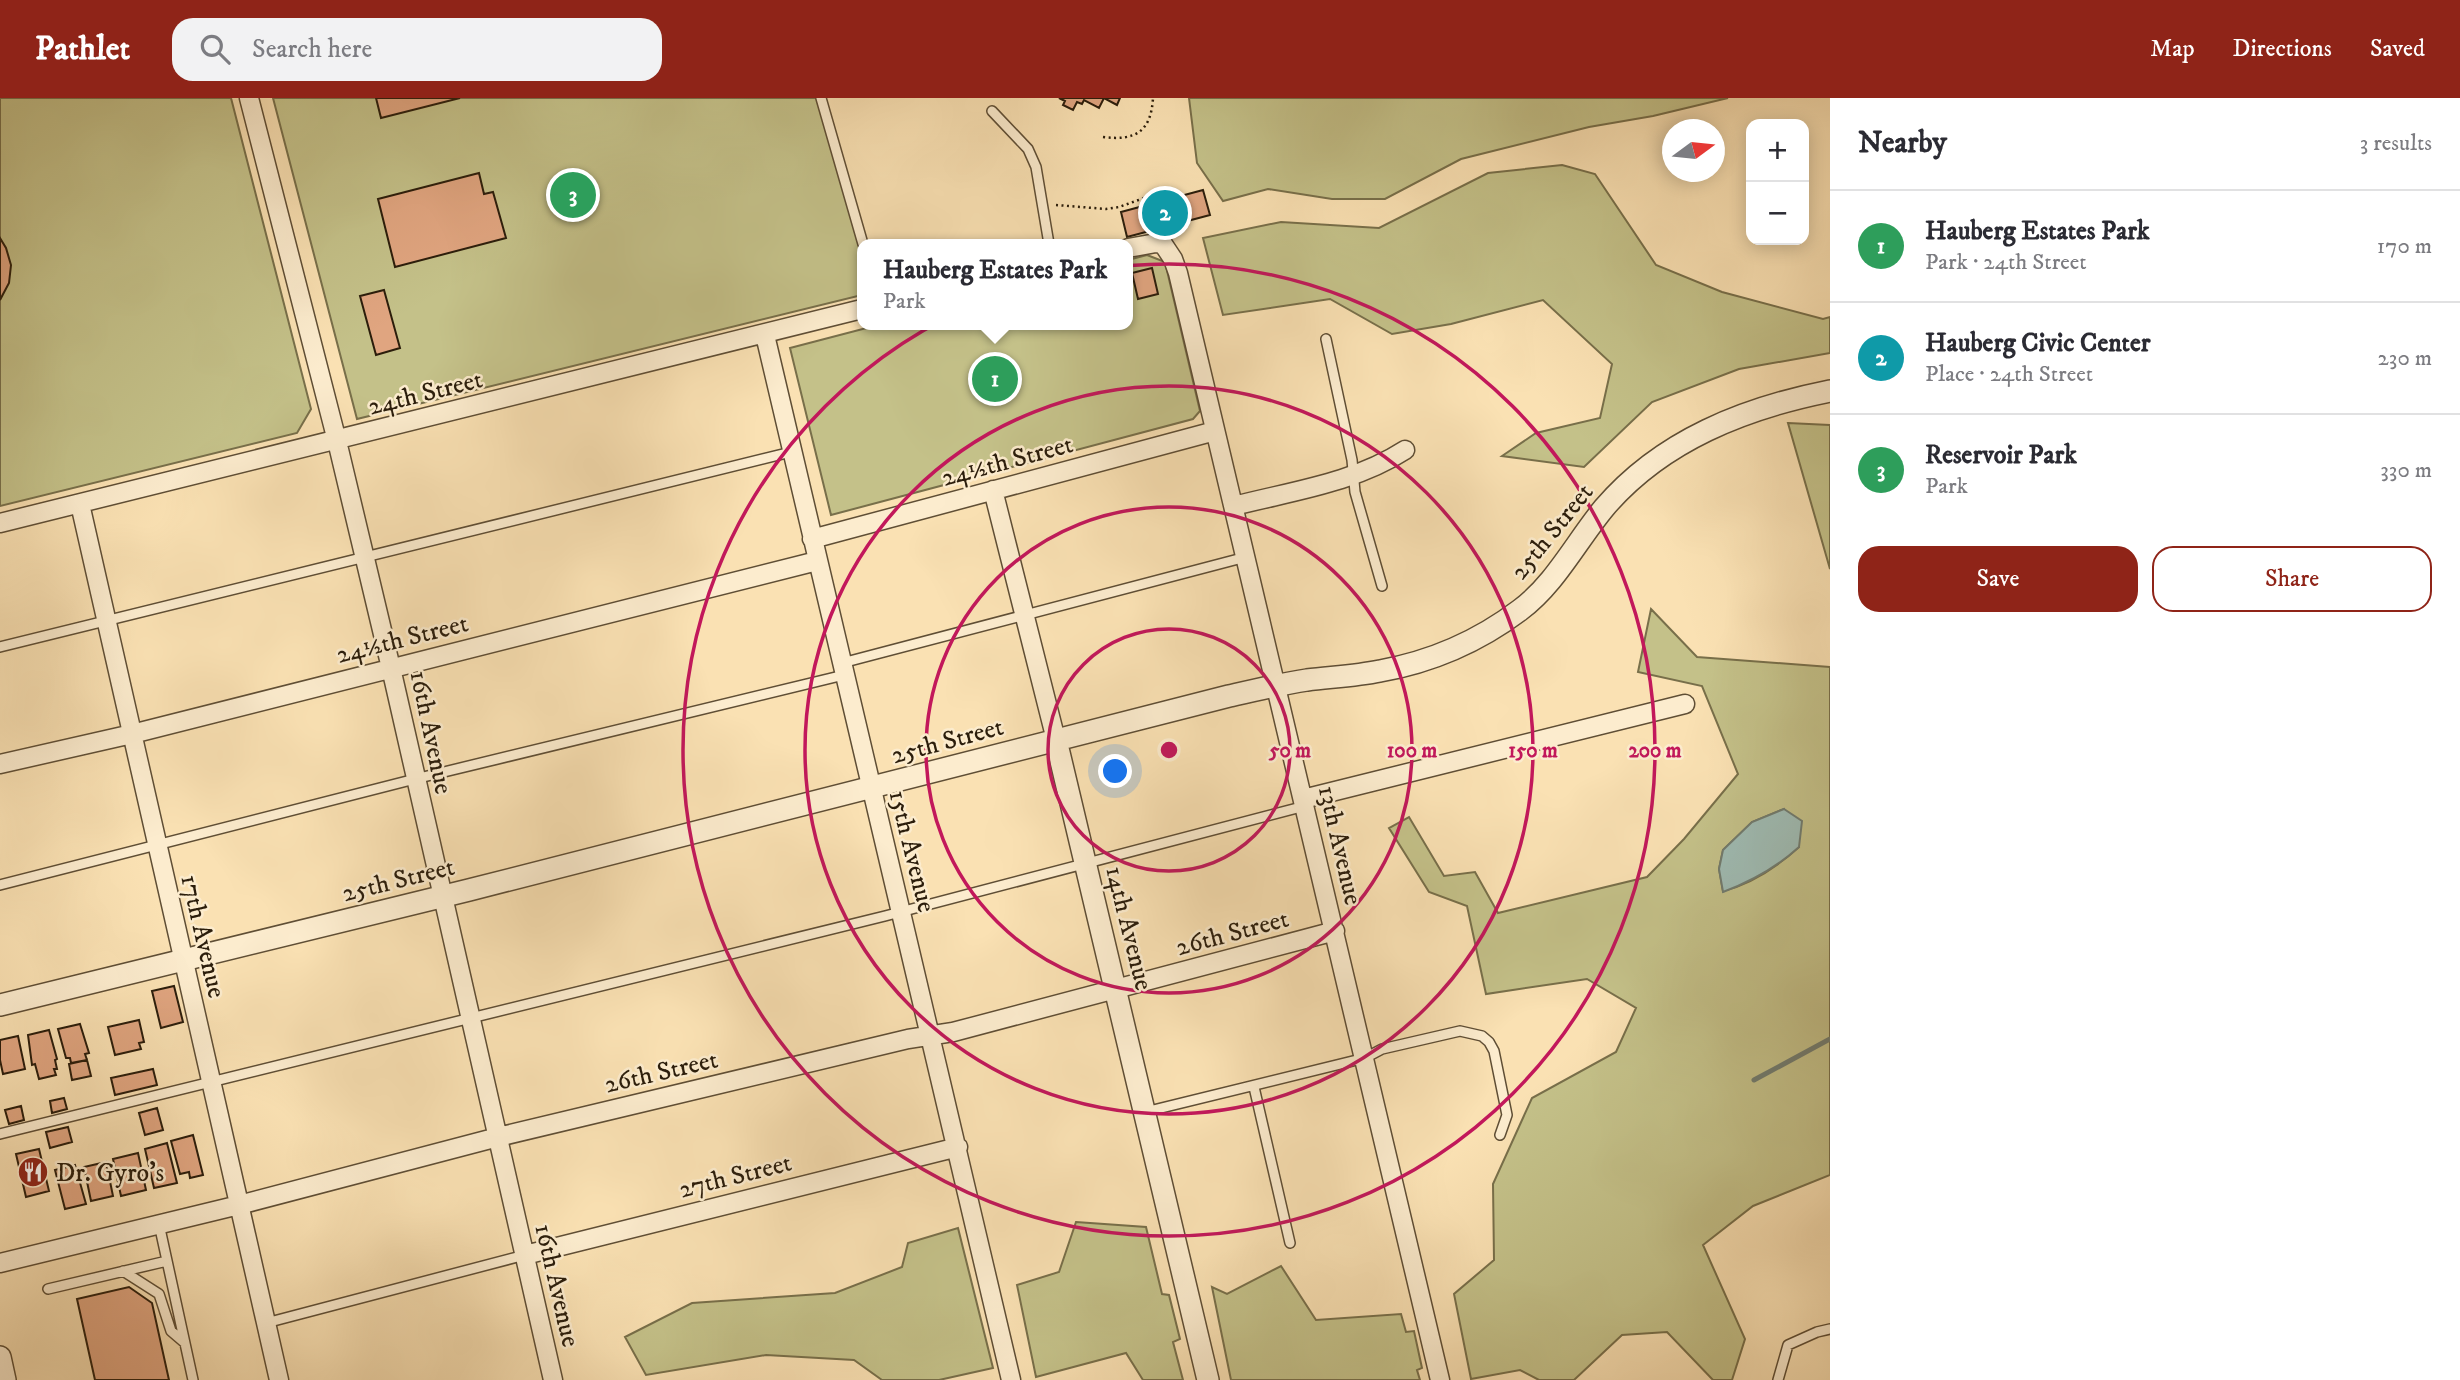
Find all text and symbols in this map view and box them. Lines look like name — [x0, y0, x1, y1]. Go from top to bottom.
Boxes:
search box — [172, 18, 662, 81]
text: Pathlet — [35, 29, 130, 70]
icon: search — [196, 30, 234, 68]
text: Search here — [252, 33, 372, 66]
text: Map — [2150, 34, 2195, 64]
text: Directions — [2233, 34, 2332, 64]
text: Saved — [2370, 34, 2425, 64]
north arrow — [1662, 119, 1725, 182]
map controls — [1746, 119, 1809, 245]
button: + — [1746, 119, 1809, 182]
text: Nearby — [1858, 125, 1947, 162]
text: 3 results — [2360, 129, 2432, 158]
pin: 3 — [550, 169, 596, 221]
button: − — [1746, 182, 1809, 245]
pin: 2 — [1142, 187, 1188, 239]
text: Hauberg Estates Park — [1925, 215, 2150, 248]
text: 1 — [1877, 232, 1885, 261]
text: 170 m — [2377, 232, 2432, 261]
popup — [857, 239, 1133, 330]
text: Park · 24th Street — [1925, 248, 2087, 277]
text: Hauberg Estates Park — [883, 254, 1107, 287]
text: Park — [883, 287, 926, 316]
text: Hauberg Civic Center — [1925, 327, 2150, 360]
text: 2 — [1875, 344, 1887, 373]
text: 230 m — [2378, 344, 2432, 373]
pin: 1 — [972, 353, 1018, 405]
text: Place · 24th Street — [1925, 360, 2093, 389]
street label: 24th Street — [365, 363, 486, 424]
street label: 24½th Street — [938, 428, 1077, 495]
text: Reservoir Park — [1925, 439, 2077, 472]
text: 3 — [1877, 456, 1885, 485]
text: 330 m — [2380, 456, 2432, 485]
text: Park — [1925, 472, 1968, 501]
street label: 25th Street — [1503, 477, 1601, 587]
button: Save — [1858, 546, 2138, 612]
button: Share — [2152, 546, 2432, 612]
street label: 24½th Street — [333, 607, 472, 672]
street label: 16th Avenue — [401, 668, 460, 797]
street label: 25th Street — [888, 711, 1007, 772]
centre of rings — [1157, 738, 1181, 762]
text: 50 m — [1268, 738, 1311, 764]
text: 100 m — [1387, 738, 1437, 764]
text: 150 m — [1508, 738, 1558, 764]
text: 200 m — [1628, 738, 1682, 764]
your location — [1098, 754, 1132, 788]
street label: 13th Avenue — [1310, 782, 1369, 908]
street label: 15th Avenue — [880, 787, 943, 916]
street label: 25th Street — [339, 851, 458, 910]
street label: 14th Avenue — [1097, 863, 1160, 994]
street label: 17th Avenue — [172, 871, 233, 1001]
street label: 26th Street — [1172, 903, 1292, 964]
street label: 26th Street — [601, 1043, 721, 1102]
street label: 27th Street — [676, 1147, 795, 1206]
restaurant icon: Dr. Gyro's — [16, 1155, 50, 1189]
place label: Dr. Gyro's — [56, 1157, 164, 1190]
street label: 16th Avenue — [526, 1220, 587, 1350]

